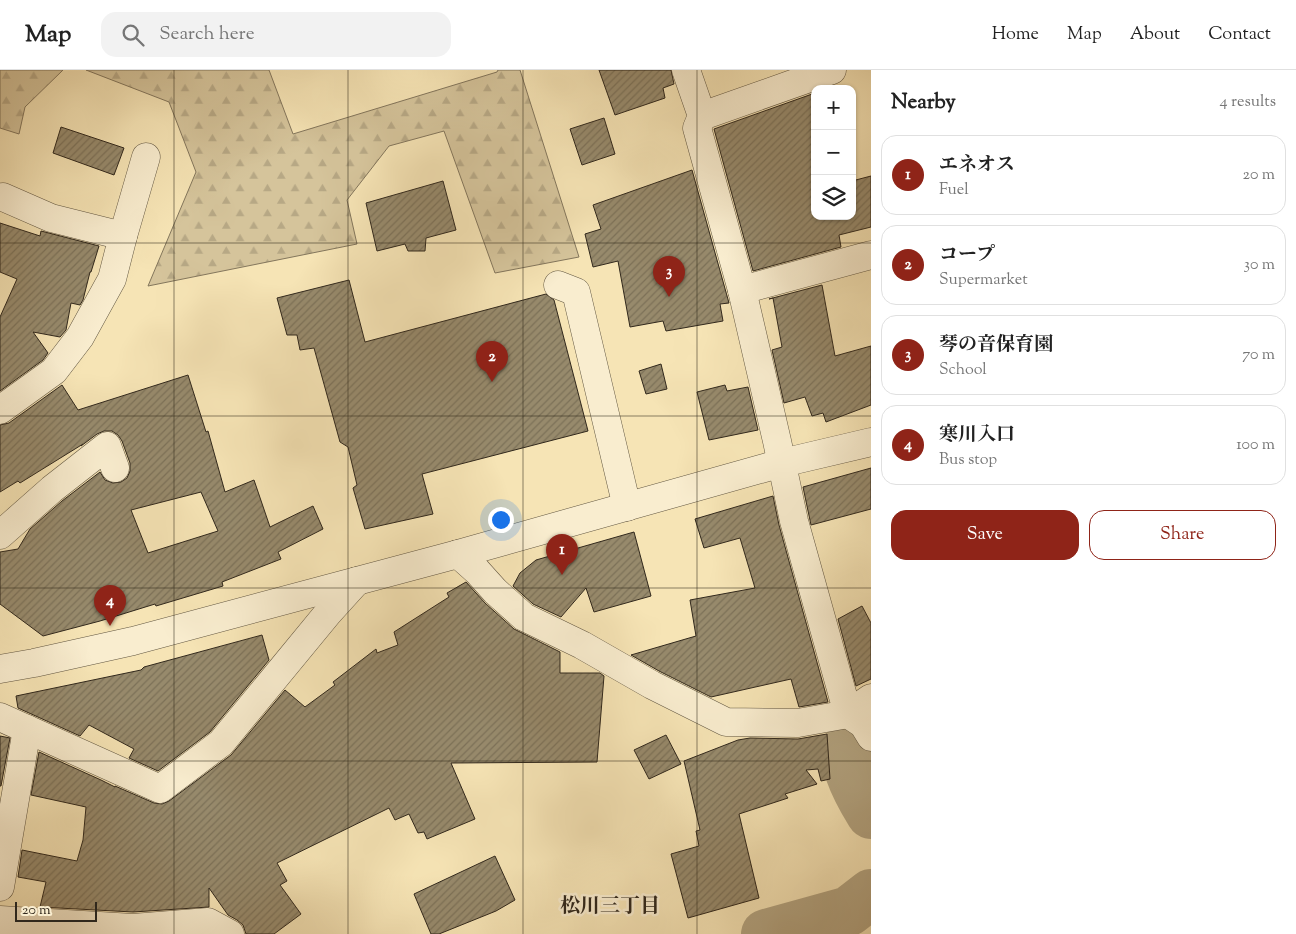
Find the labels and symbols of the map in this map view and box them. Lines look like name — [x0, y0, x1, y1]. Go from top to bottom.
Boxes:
pin: 3 — [653, 256, 685, 297]
pin: 2 — [476, 341, 508, 382]
your location — [488, 507, 514, 533]
pin: 1 — [546, 534, 578, 575]
pin: 4 — [94, 585, 126, 626]
district label: 松川三丁目 — [560, 893, 660, 922]
scale bar — [15, 899, 98, 922]

